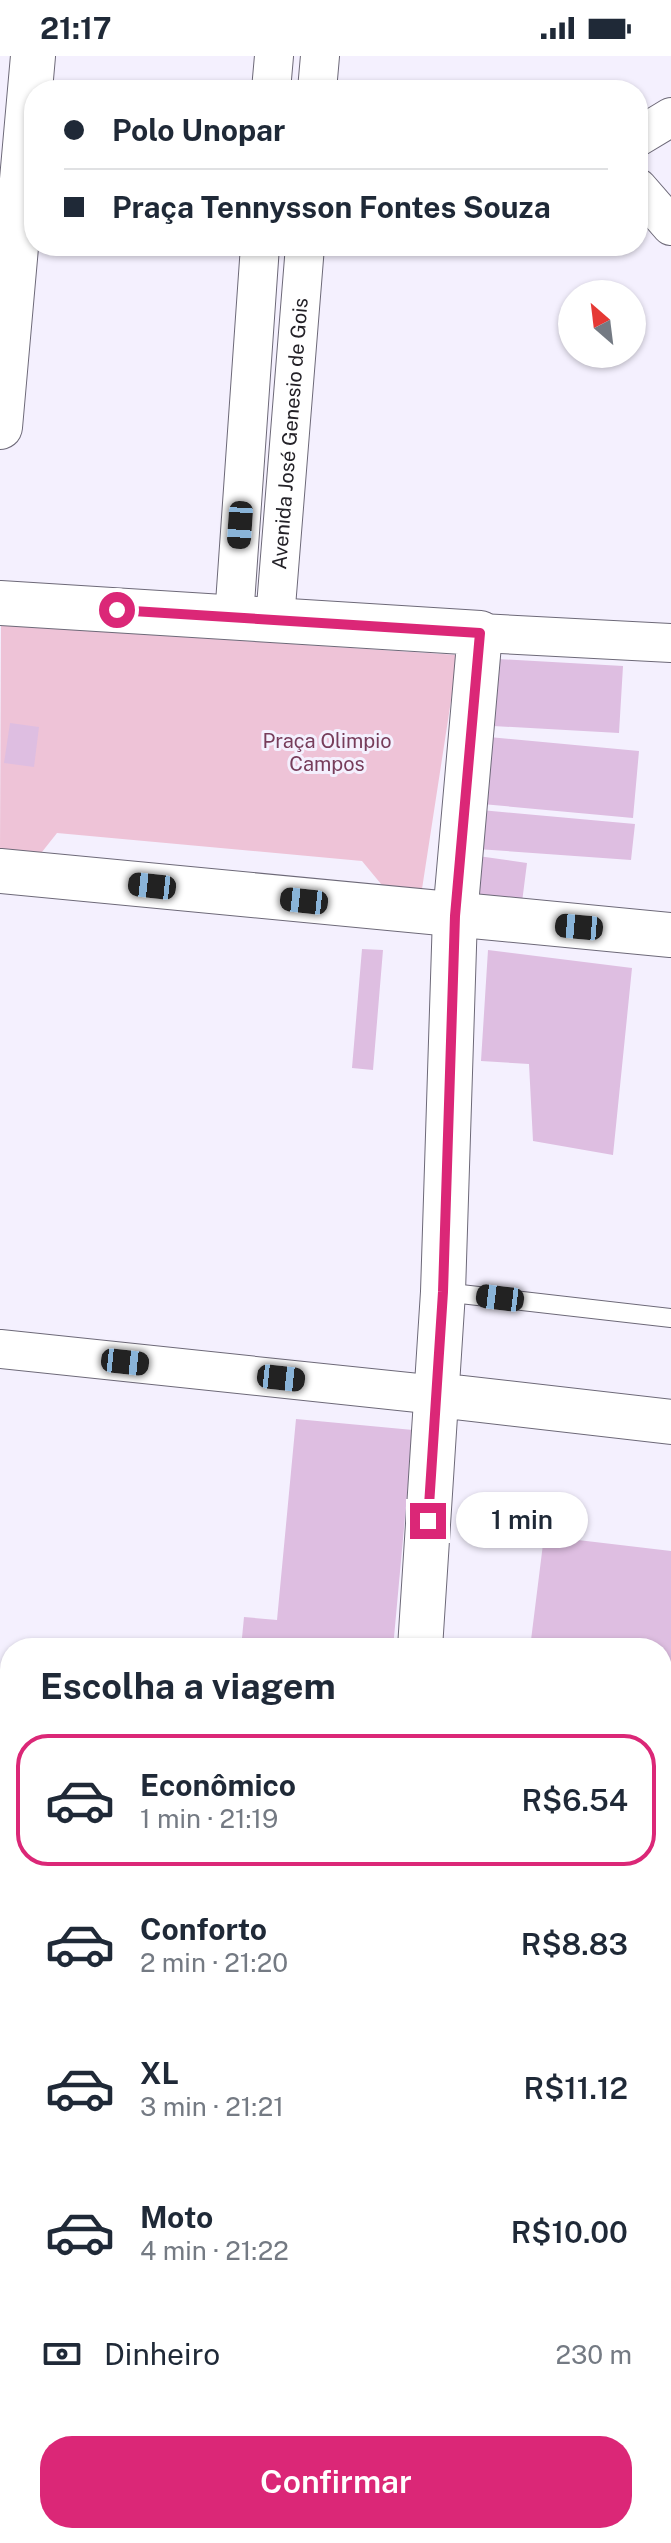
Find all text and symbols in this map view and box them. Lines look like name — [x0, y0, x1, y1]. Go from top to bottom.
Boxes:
text: 21:17 — [40, 10, 112, 46]
text: Polo Unopar — [112, 112, 285, 148]
text: Praça Tennysson Fontes Souza — [112, 189, 551, 225]
north arrow — [558, 280, 646, 368]
map controls — [558, 280, 646, 368]
street label: Avenida José Genesio de Gois — [267, 297, 313, 570]
car — [226, 500, 254, 550]
route start — [99, 592, 135, 628]
park label: Praça Olimpio Campos — [263, 729, 391, 776]
car — [127, 872, 177, 900]
car — [279, 887, 329, 915]
car — [554, 913, 604, 941]
car — [475, 1283, 525, 1313]
car — [100, 1348, 150, 1376]
car — [256, 1364, 306, 1392]
callout: 1 min — [456, 1493, 588, 1549]
route end — [410, 1503, 446, 1539]
text: 1 min — [491, 1504, 553, 1535]
text: Escolha a viagem — [40, 1665, 336, 1707]
icon: car — [44, 1764, 116, 1836]
text: Econômico — [140, 1767, 296, 1803]
text: R$6.54 — [521, 1782, 628, 1818]
text: 1 min · 21:19 — [140, 1803, 278, 1834]
icon: car — [44, 1908, 116, 1980]
text: Conforto — [140, 1911, 267, 1947]
text: R$8.83 — [521, 1926, 628, 1962]
text: 2 min · 21:20 — [140, 1947, 288, 1978]
icon: car — [44, 2052, 116, 2124]
text: XL — [140, 2055, 179, 2091]
text: R$11.12 — [524, 2070, 628, 2106]
text: 3 min · 21:21 — [140, 2091, 284, 2122]
icon: car — [44, 2196, 116, 2268]
text: Moto — [140, 2199, 213, 2235]
text: R$10.00 — [511, 2214, 628, 2250]
text: 4 min · 21:22 — [140, 2235, 289, 2266]
icon: cash — [40, 2332, 84, 2376]
text: Dinheiro — [104, 2336, 220, 2372]
text: 230 m — [556, 2339, 632, 2370]
button: Confirmar — [40, 2436, 632, 2528]

